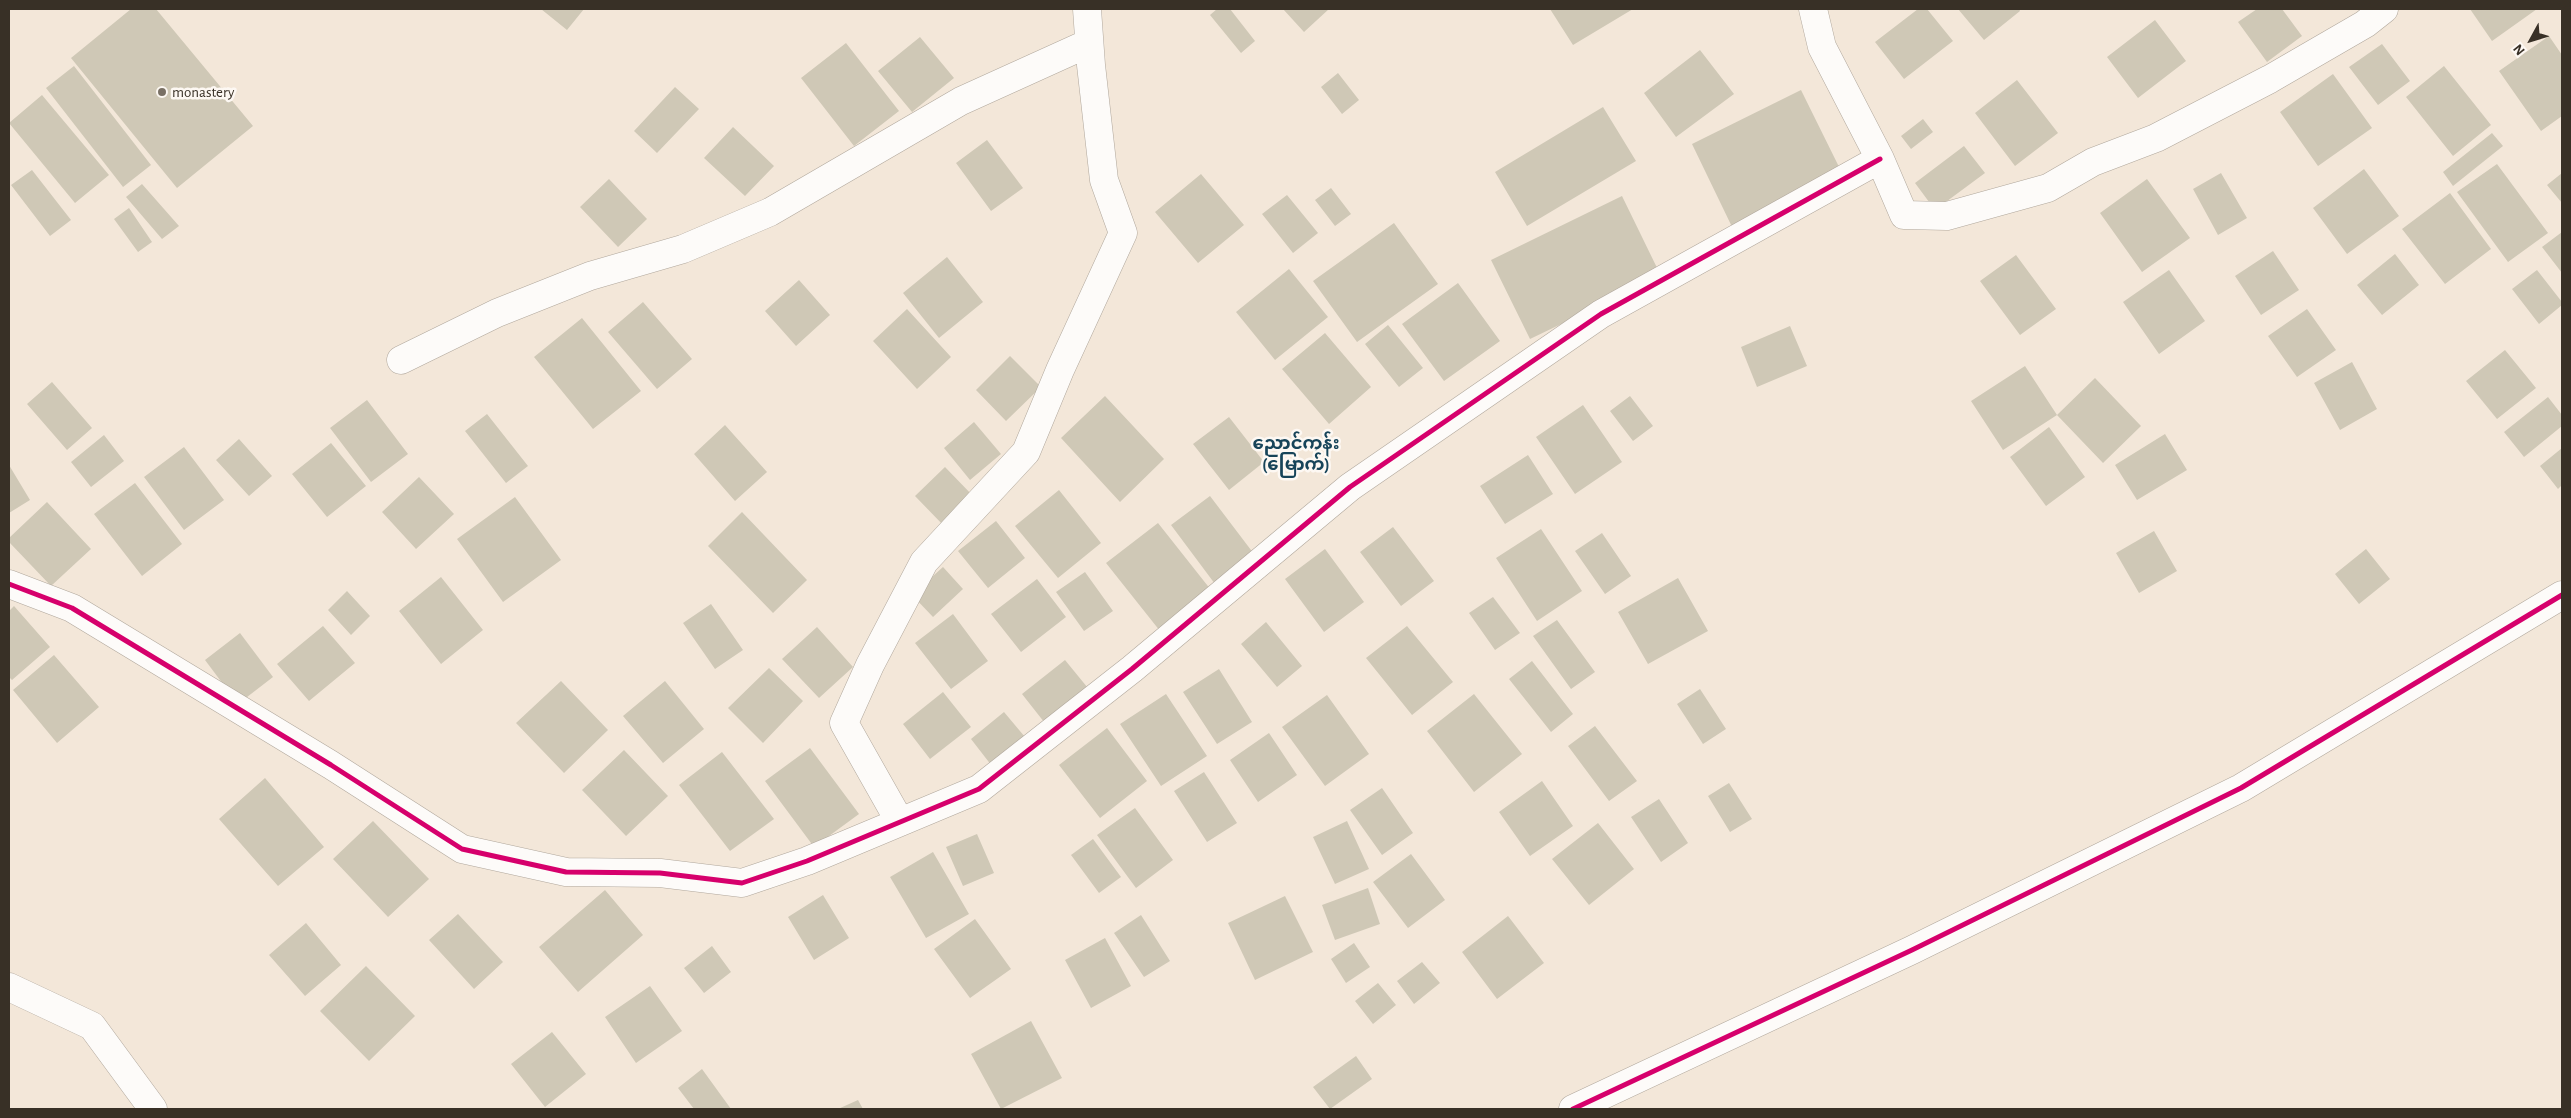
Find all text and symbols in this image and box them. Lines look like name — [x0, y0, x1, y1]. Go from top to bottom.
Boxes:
north arrow — [2506, 15, 2556, 65]
text: N — [2511, 41, 2528, 58]
place label: monastery — [172, 83, 234, 101]
marker: monastery — [156, 86, 168, 98]
district label: ညောင်ကုန်း (မြောက်) — [1252, 433, 1340, 476]

